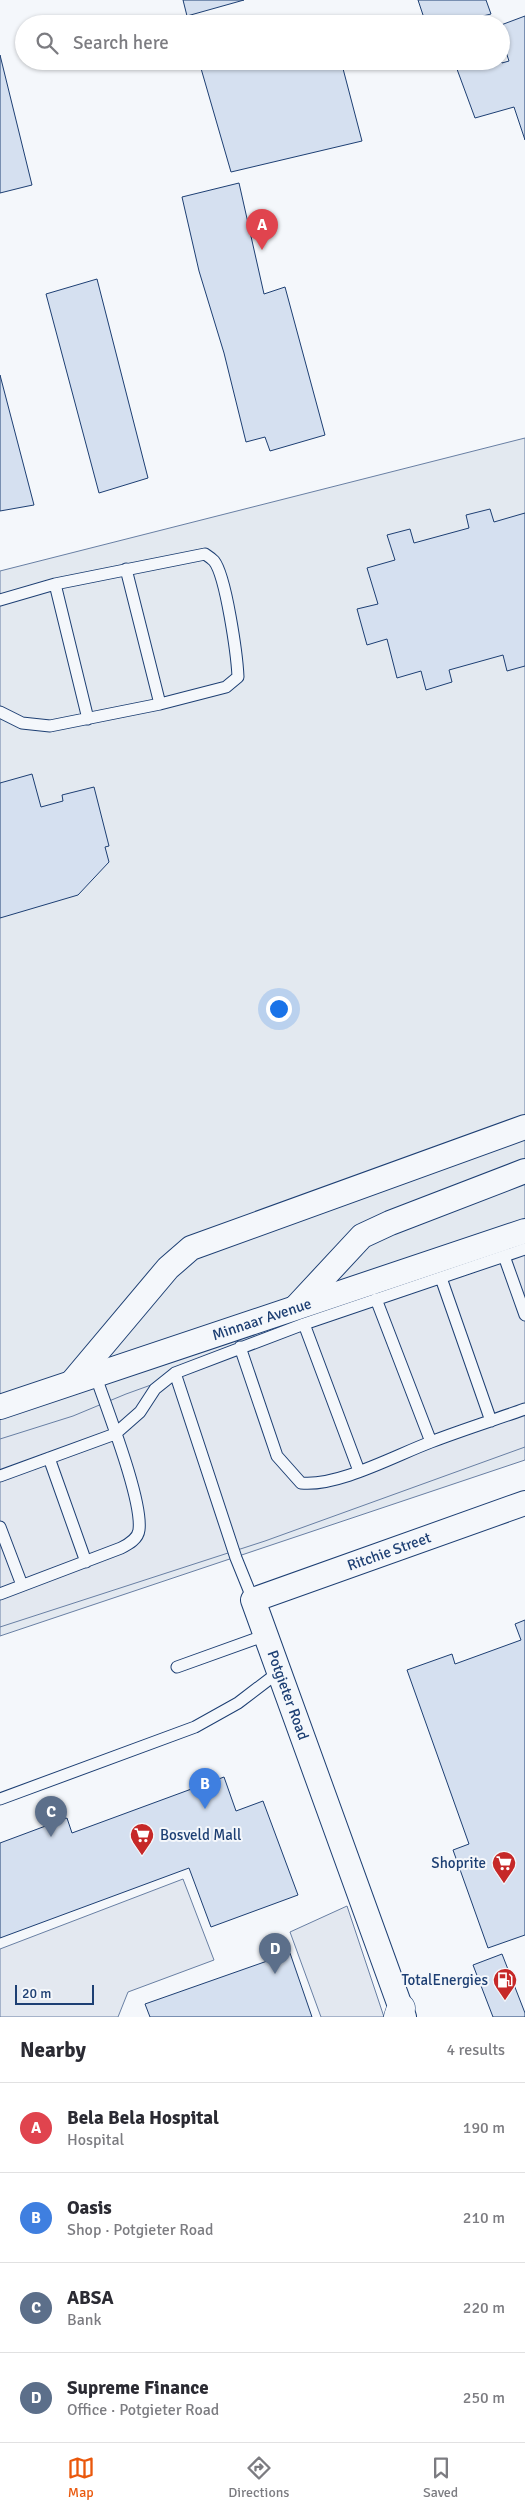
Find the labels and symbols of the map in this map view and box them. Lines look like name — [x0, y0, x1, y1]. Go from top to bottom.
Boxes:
pin: A — [246, 209, 278, 250]
your location — [266, 996, 292, 1022]
street label: Minnaar Avenue — [210, 1294, 314, 1344]
street label: Ritchie Street — [345, 1528, 433, 1575]
street label: Potgieter Road — [263, 1648, 313, 1742]
pin: B — [189, 1768, 221, 1809]
pin: C — [35, 1796, 67, 1837]
supermarket icon: Bosveld Mall — [129, 1822, 155, 1856]
place label: Bosveld Mall — [160, 1826, 242, 1844]
supermarket icon: Shoprite — [491, 1850, 517, 1884]
place label: Shoprite — [431, 1854, 486, 1872]
pin: D — [259, 1933, 291, 1974]
fuel station icon: TotalEnergies — [492, 1967, 518, 2001]
place label: TotalEnergies — [401, 1971, 488, 1989]
scale bar — [15, 1982, 94, 2005]

